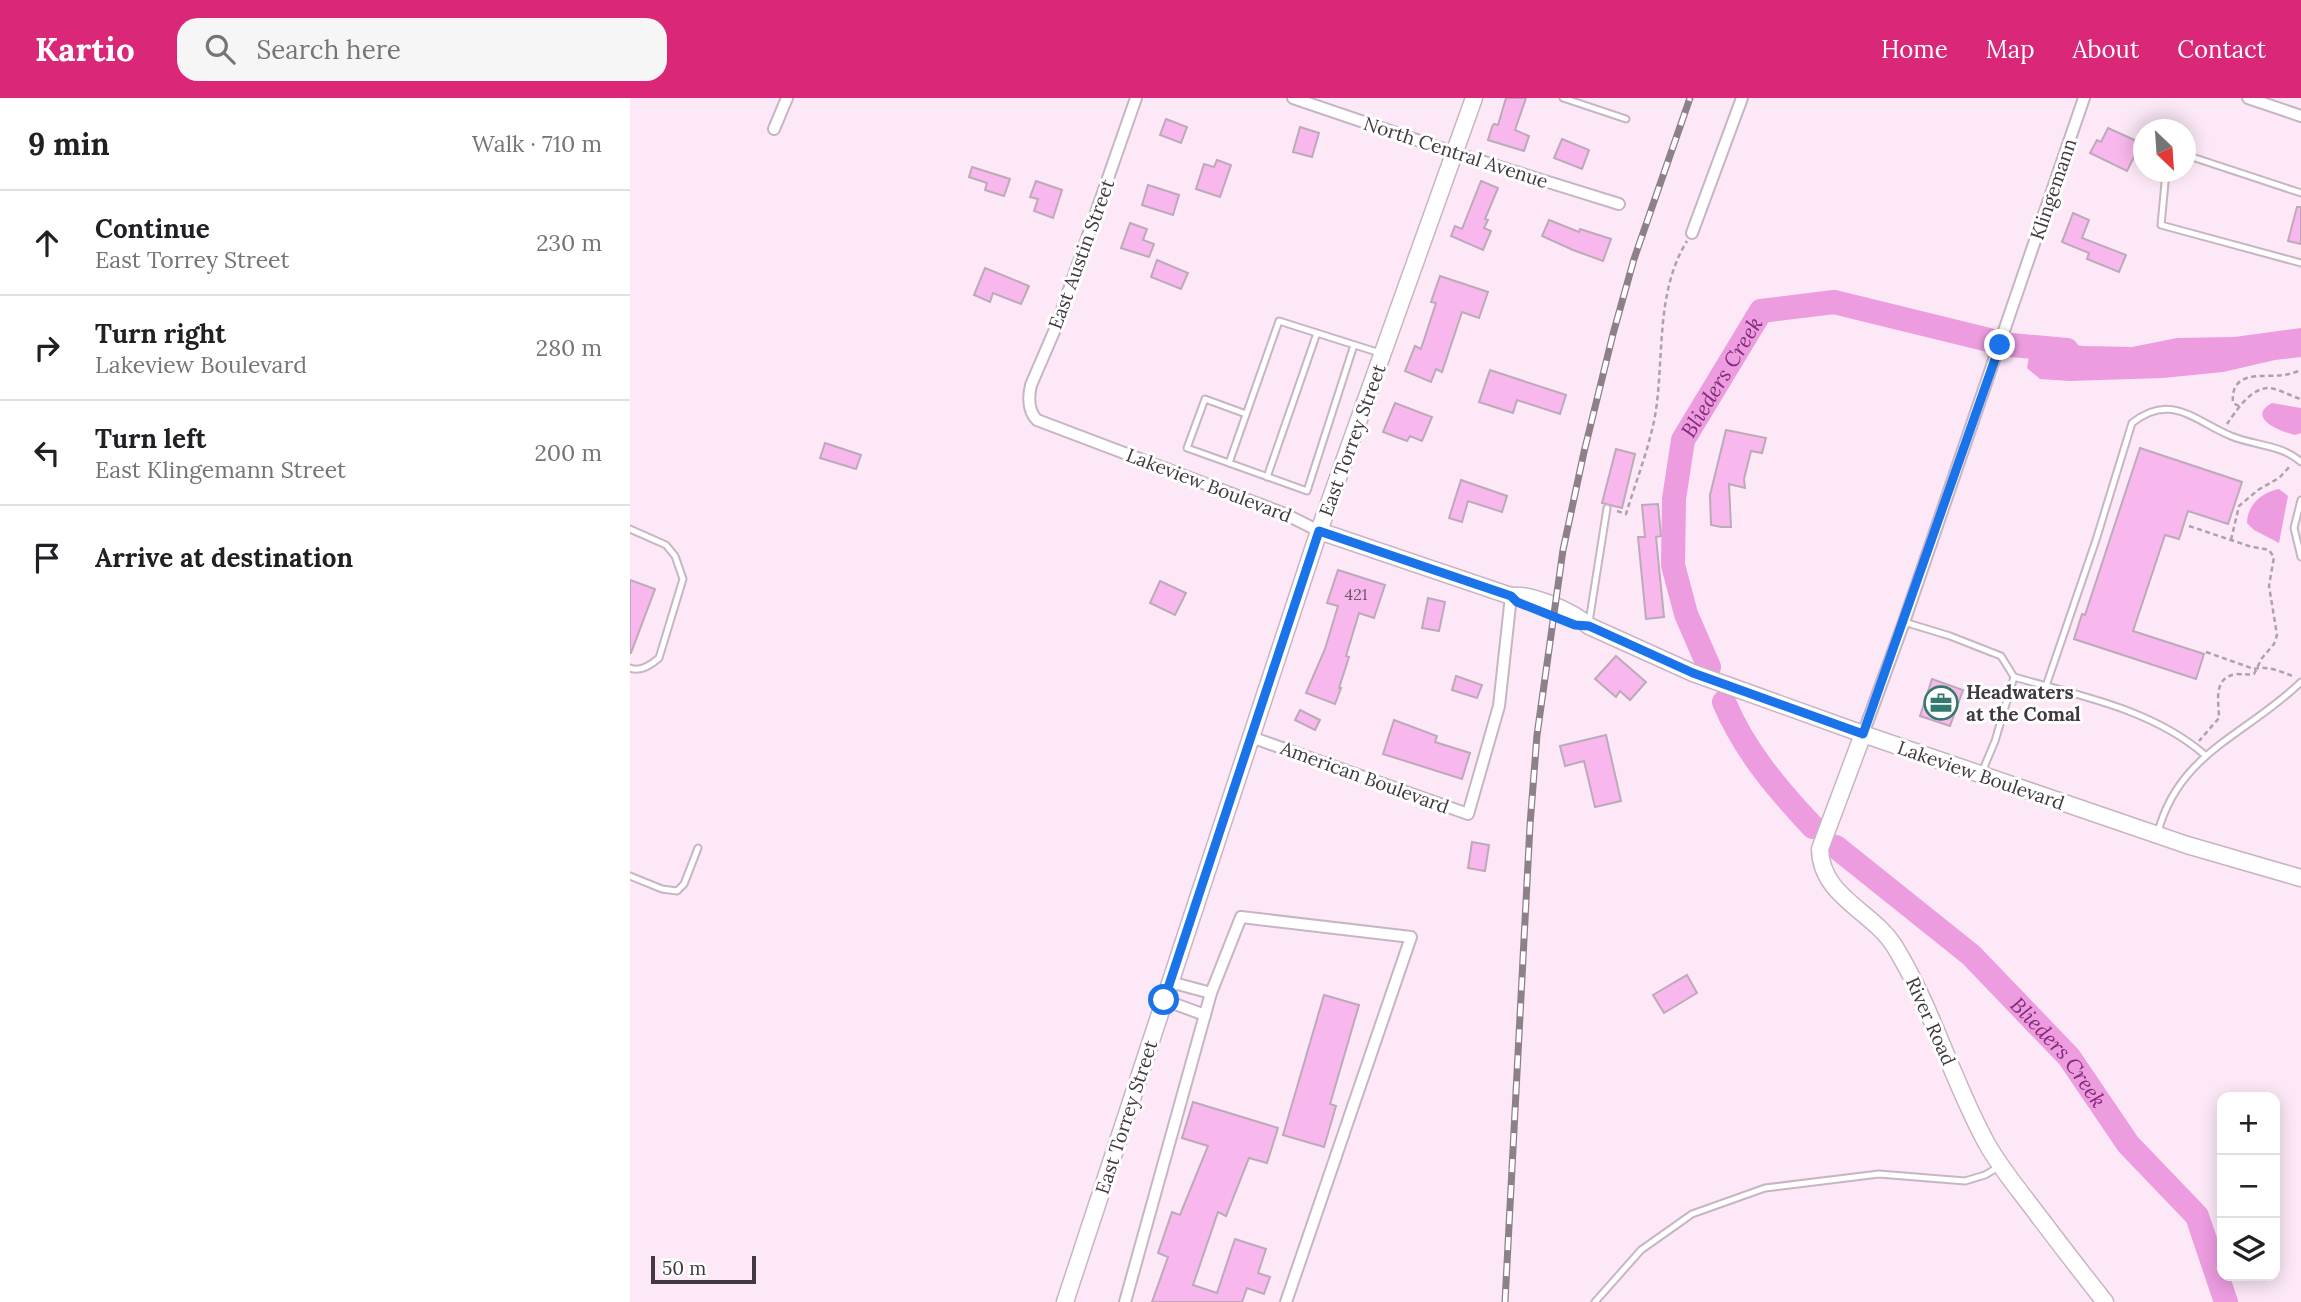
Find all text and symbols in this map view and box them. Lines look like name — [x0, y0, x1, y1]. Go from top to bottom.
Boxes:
search box — [177, 18, 667, 81]
text: Kartio — [35, 28, 135, 70]
icon: search — [201, 30, 239, 68]
text: Search here — [257, 33, 401, 66]
text: Home — [1881, 34, 1948, 65]
text: Map — [1986, 34, 2035, 65]
text: About — [2073, 34, 2139, 65]
text: Contact — [2177, 34, 2266, 65]
street label: North Central Avenue — [1361, 111, 1551, 193]
north arrow — [2133, 119, 2196, 182]
text: 9 min — [28, 125, 110, 163]
text: Walk · 710 m — [472, 129, 602, 158]
street label: Klingemann — [2024, 135, 2082, 243]
street label: East Austin Street — [1043, 175, 1119, 332]
text: Continue — [95, 212, 210, 245]
icon: ahead — [28, 224, 66, 262]
text: 230 m — [536, 228, 602, 257]
text: East Torrey Street — [95, 245, 289, 274]
water label: Blieders Creek — [1674, 311, 1768, 442]
text: Turn right — [95, 317, 226, 350]
icon: right — [28, 329, 66, 367]
route end — [1984, 329, 2015, 360]
text: 280 m — [536, 333, 602, 362]
text: Lakeview Boulevard — [95, 350, 307, 379]
street label: East Torrey Street — [1313, 360, 1391, 520]
text: Turn left — [95, 422, 206, 455]
icon: left — [28, 434, 66, 472]
text: 200 m — [534, 438, 602, 467]
street label: Lakeview Boulevard — [1123, 442, 1295, 528]
text: East Klingemann Street — [95, 455, 346, 484]
icon: arrive — [28, 539, 66, 577]
text: Arrive at destination — [95, 541, 353, 574]
house number: 421 — [1344, 584, 1368, 604]
place label: Headwaters at the Comal — [1966, 680, 2081, 726]
office icon: Headwaters at the Comal — [1922, 684, 1960, 722]
street label: American Boulevard — [1277, 735, 1452, 819]
street label: Lakeview Boulevard — [1894, 735, 2068, 815]
street label: River Road — [1901, 973, 1961, 1069]
route start — [1148, 984, 1179, 1015]
water label: Blieders Creek — [2005, 991, 2113, 1112]
street label: East Torrey Street — [1090, 1036, 1162, 1197]
map controls — [2217, 1092, 2280, 1281]
button: + — [2217, 1092, 2280, 1155]
button: − — [2217, 1155, 2280, 1218]
button: layers — [2217, 1218, 2280, 1281]
scale bar — [651, 1253, 756, 1285]
text: 50 m — [662, 1256, 706, 1280]

